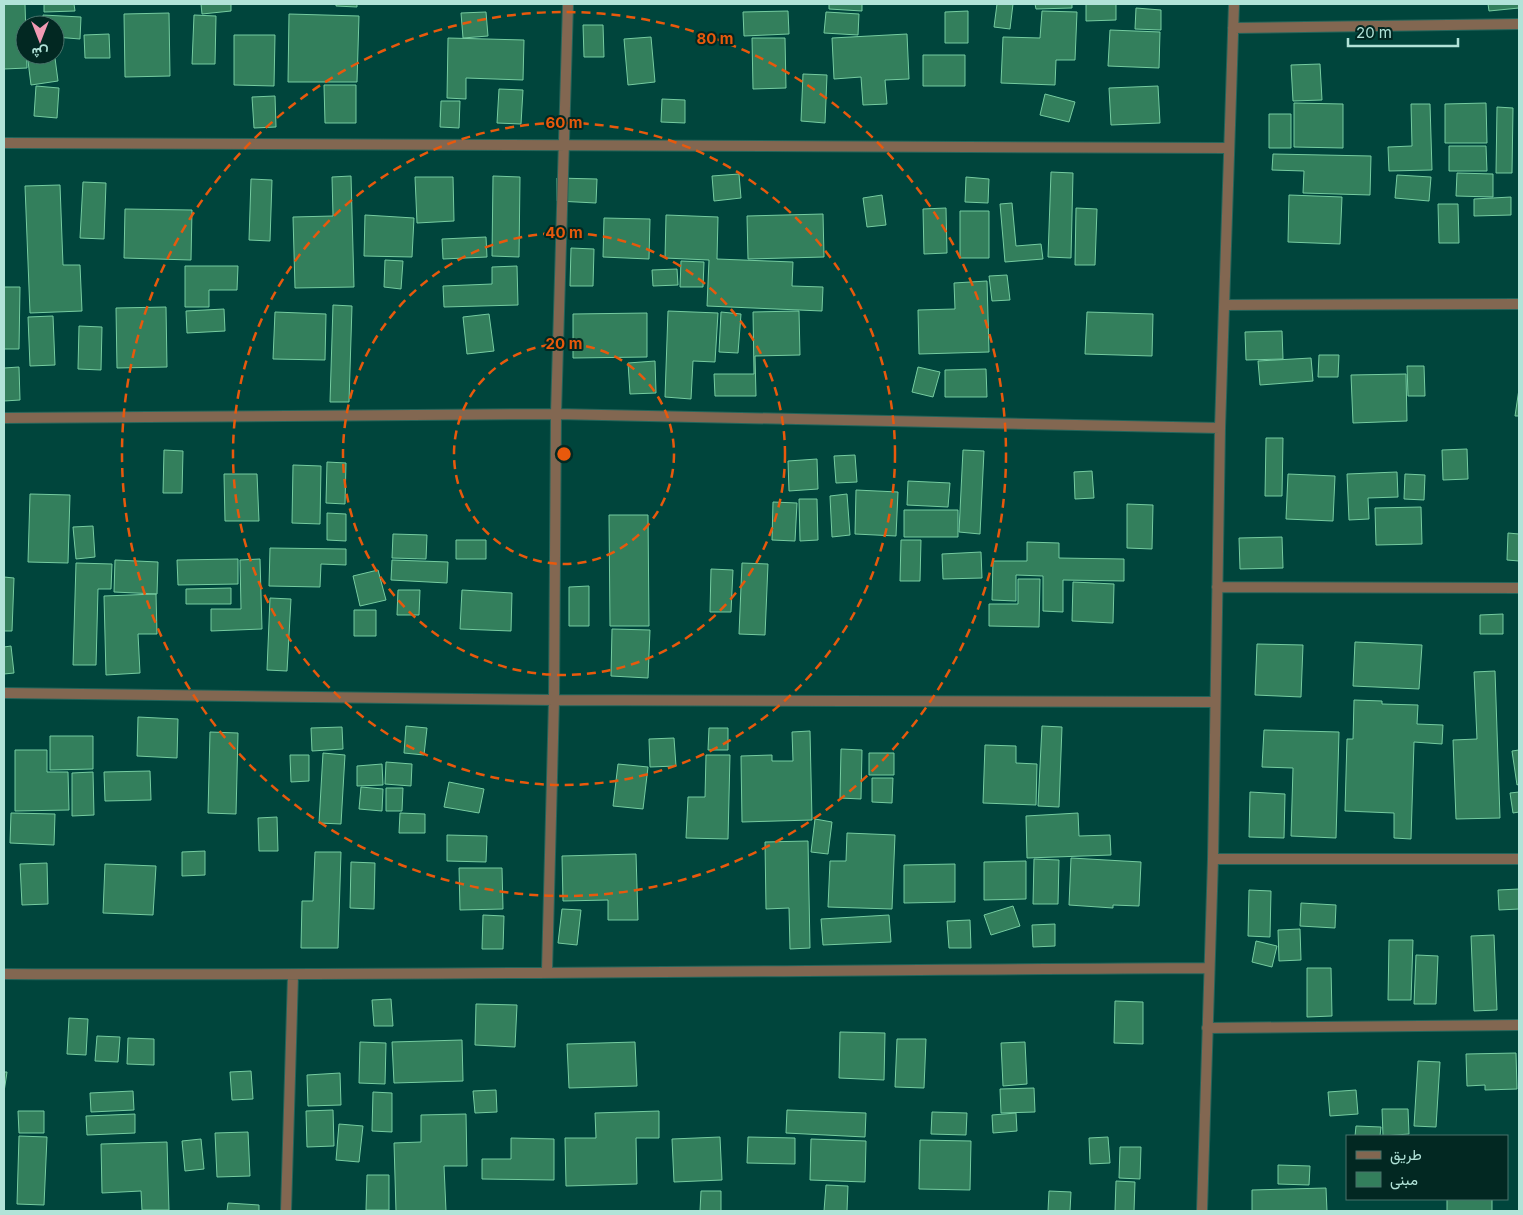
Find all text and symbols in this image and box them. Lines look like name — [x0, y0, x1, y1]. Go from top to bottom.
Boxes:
north arrow — [15, 15, 65, 65]
scale bar — [1348, 15, 1458, 47]
text: 20 m — [1356, 23, 1392, 42]
text: 80 m — [696, 29, 734, 48]
text: ش — [31, 44, 48, 62]
text: 60 m — [545, 113, 583, 132]
text: 40 m — [545, 223, 583, 242]
text: 20 m — [546, 334, 582, 353]
centre of rings — [555, 445, 573, 463]
legend — [1346, 1135, 1508, 1200]
text: طريق — [1390, 1145, 1422, 1165]
text: مبنى — [1390, 1170, 1418, 1190]

